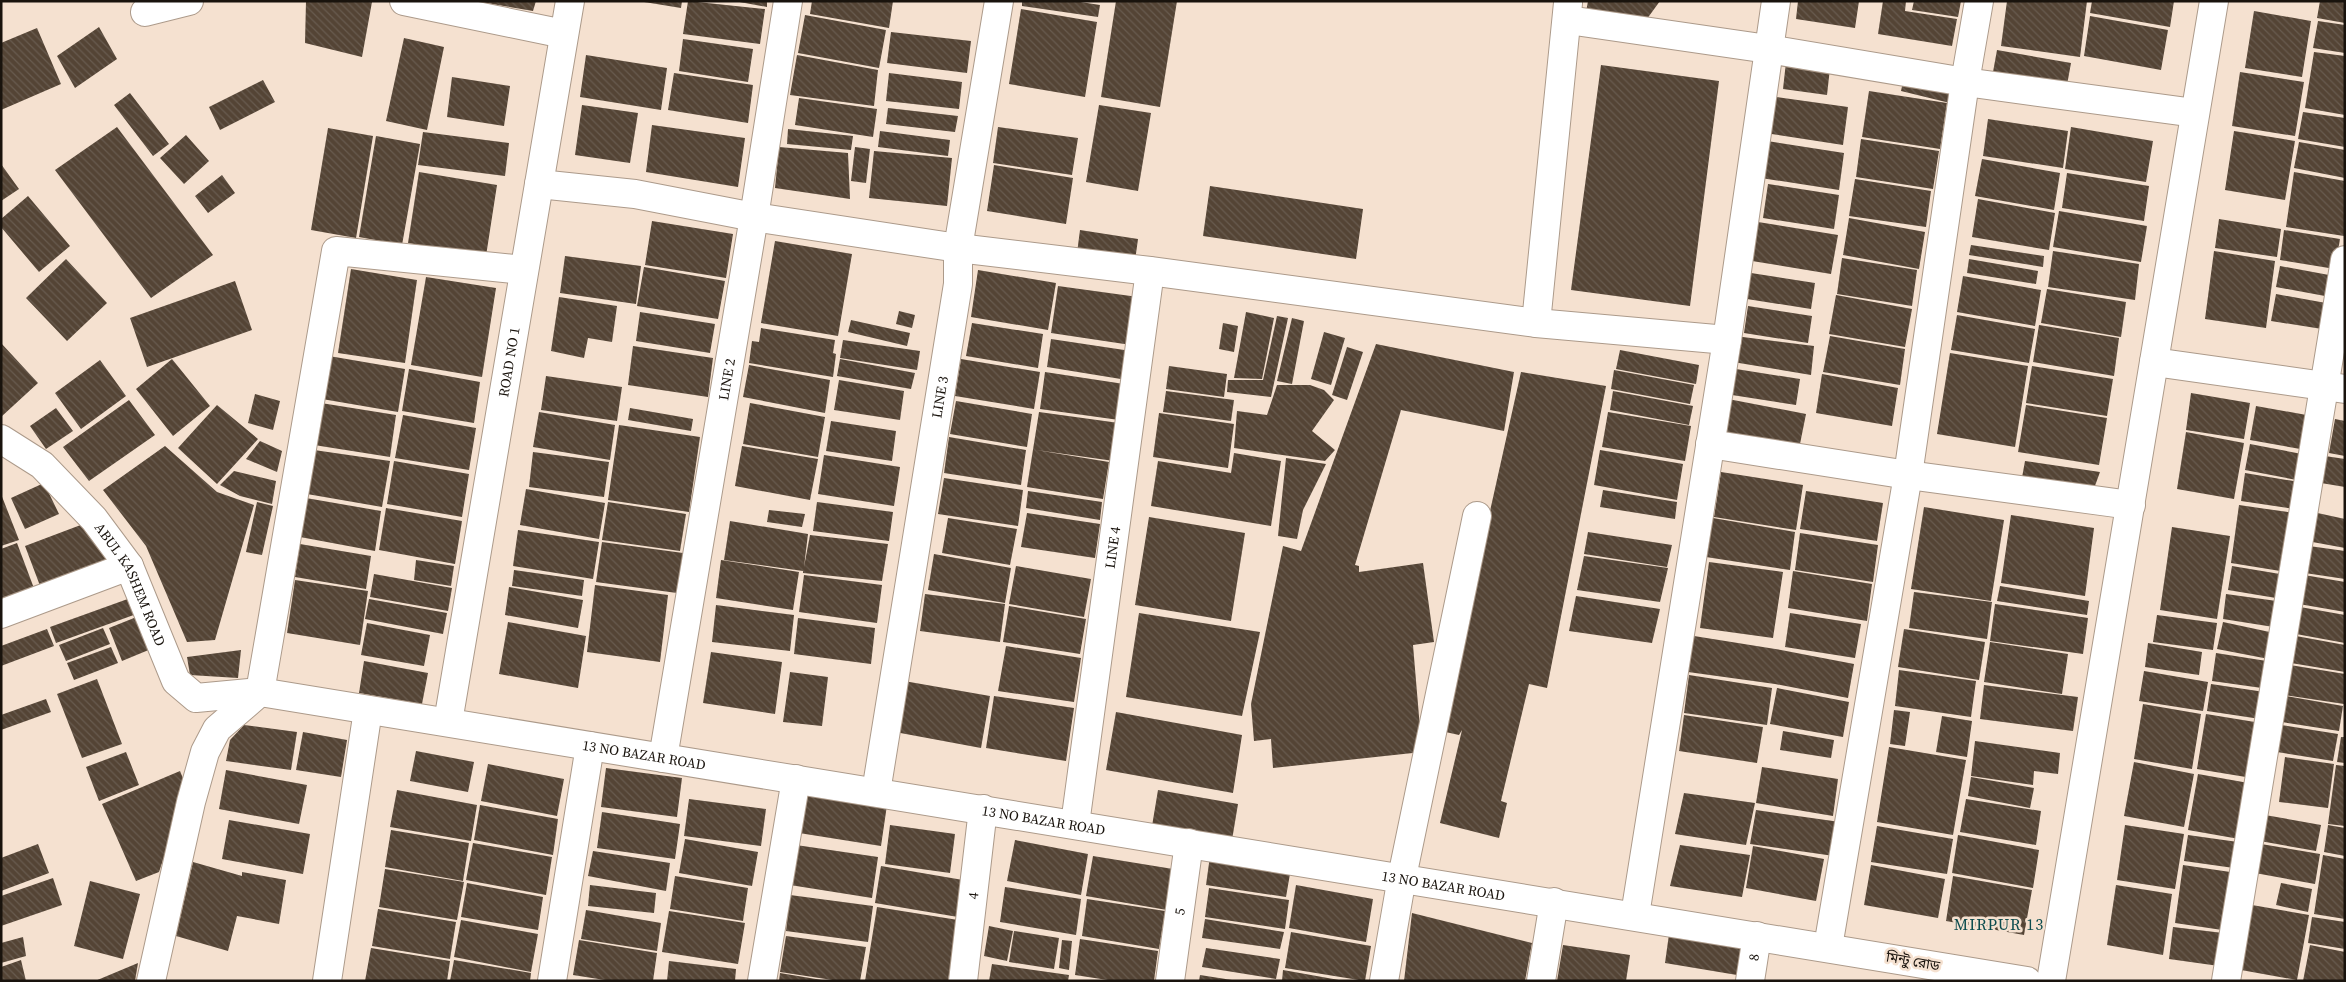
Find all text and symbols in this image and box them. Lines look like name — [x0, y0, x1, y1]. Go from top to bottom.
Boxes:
street label: ROAD NO 1 — [493, 326, 525, 399]
street label: LINE 2 — [713, 357, 740, 402]
street label: LINE 3 — [927, 375, 953, 420]
street label: ABUL KASHEM ROAD — [90, 518, 171, 649]
street label: LINE 4 — [1100, 525, 1125, 570]
street label: 13 NO BAZAR ROAD — [581, 735, 707, 775]
street label: 13 NO BAZAR ROAD — [981, 800, 1107, 840]
street label: 13 NO BAZAR ROAD — [1380, 866, 1507, 905]
street label: 4 — [963, 891, 983, 900]
street label: 5 — [1169, 907, 1190, 916]
district label: MIRPUR 13 — [1954, 913, 2044, 935]
street label: মিন্টু রোড — [1884, 946, 1942, 976]
street label: 8 — [1743, 952, 1764, 962]

